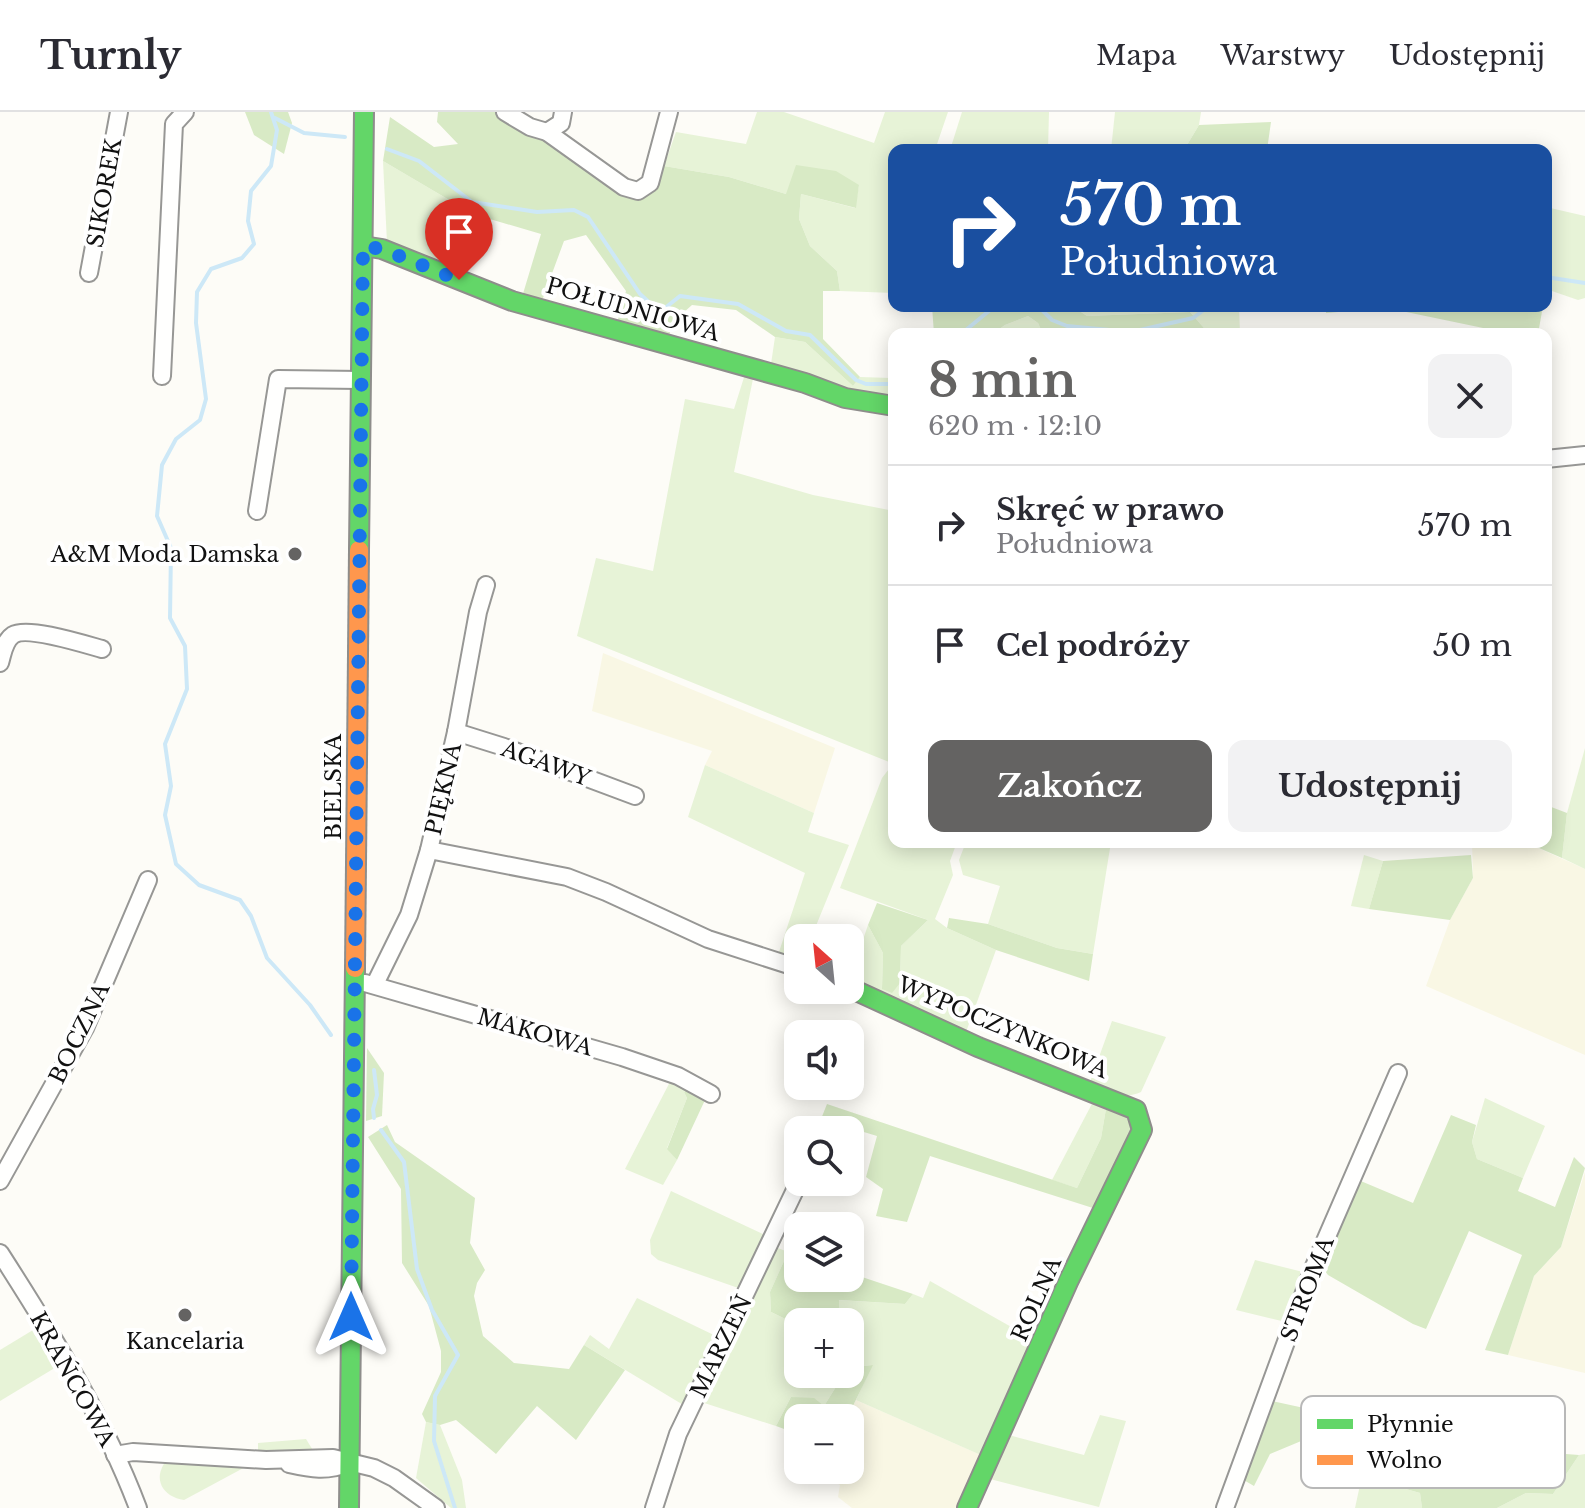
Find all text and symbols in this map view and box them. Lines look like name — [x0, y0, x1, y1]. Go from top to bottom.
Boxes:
text: Turnly — [40, 32, 181, 79]
text: Mapa — [1096, 38, 1177, 73]
text: Warstwy — [1221, 38, 1345, 73]
text: Udostępnij — [1389, 38, 1545, 73]
street label: SIKOREK — [82, 135, 128, 250]
text: 570 m — [1060, 171, 1241, 240]
icon: right — [928, 176, 1032, 280]
pin — [425, 198, 493, 280]
icon: arrive — [437, 210, 481, 254]
text: Południowa — [1060, 240, 1278, 285]
street label: POŁUDNIOWA — [543, 272, 724, 347]
text: 8 min — [928, 350, 1077, 410]
button: close — [1428, 354, 1512, 438]
text: 620 m · 12:10 — [928, 410, 1102, 442]
text: Skręć w prawo — [996, 491, 1224, 528]
icon: right — [928, 503, 972, 547]
text: 570 m — [1418, 507, 1512, 544]
text: Południowa — [996, 528, 1153, 560]
place label: A&M Moda Damska — [50, 541, 280, 568]
marker: A&M Moda Damska — [286, 545, 304, 563]
icon: arrive — [928, 623, 972, 667]
text: Cel podróży — [996, 627, 1189, 664]
text: 50 m — [1433, 627, 1512, 664]
street label: BIELSKA — [320, 733, 347, 840]
street label: AGAWY — [497, 735, 595, 792]
street label: PIĘKNA — [420, 739, 467, 838]
button: Zakończ — [928, 740, 1212, 832]
button: Udostępnij — [1228, 740, 1512, 832]
north arrow — [784, 924, 864, 1004]
map controls — [784, 924, 864, 1484]
street label: WYPOCZYNKOWA — [893, 970, 1113, 1084]
street label: BOCZNA — [43, 977, 116, 1088]
street label: MAKOWA — [474, 1003, 597, 1062]
button: sound — [784, 1020, 864, 1100]
button: search — [784, 1116, 864, 1196]
button: layers — [784, 1212, 864, 1292]
street label: STROMA — [1275, 1232, 1340, 1345]
street label: ROLNA — [1006, 1252, 1068, 1346]
position arrow — [309, 1275, 393, 1359]
street label: MARZEŃ — [684, 1290, 758, 1402]
marker: Kancelaria — [176, 1306, 194, 1324]
street label: KRAŃCOWA — [24, 1307, 122, 1452]
button: + — [784, 1308, 864, 1388]
place label: Kancelaria — [126, 1328, 245, 1355]
legend — [1301, 1396, 1565, 1488]
button: − — [784, 1404, 864, 1484]
text: Płynnie — [1367, 1411, 1454, 1438]
text: Wolno — [1366, 1447, 1442, 1474]

